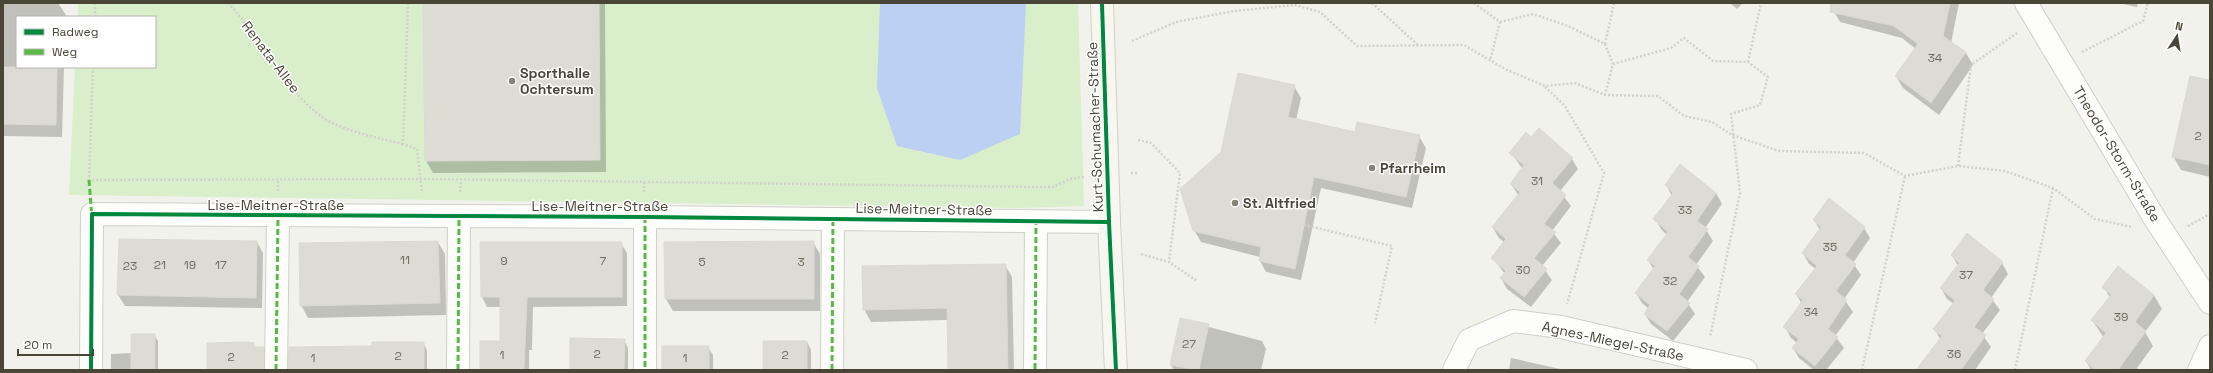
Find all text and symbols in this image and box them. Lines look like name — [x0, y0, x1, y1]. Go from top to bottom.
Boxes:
legend — [16, 16, 156, 68]
north arrow — [2157, 16, 2197, 56]
street label: Renata-Allee — [238, 17, 304, 97]
text: N — [2174, 19, 2184, 34]
text: Radweg — [52, 24, 98, 40]
street label: Kurt-Schumacher-Straße — [1083, 41, 1107, 213]
text: Weg — [52, 44, 77, 60]
house number: 34 — [1928, 50, 1943, 66]
place label: Sporthalle Ochtersum — [520, 64, 594, 98]
marker: Sporthalle Ochtersum — [507, 76, 517, 86]
street label: Theodor-Storm-Straße — [2069, 83, 2165, 225]
house number: 2 — [2194, 128, 2202, 144]
place label: Pfarrheim — [1380, 159, 1446, 177]
marker: Pfarrheim — [1367, 163, 1377, 173]
house number: 31 — [1531, 173, 1543, 189]
place label: St. Altfried — [1243, 194, 1316, 212]
street label: Lise-Meitner-Straße — [208, 196, 344, 214]
street label: Lise-Meitner-Straße — [532, 197, 668, 215]
marker: St. Altfried — [1230, 198, 1240, 208]
street label: Lise-Meitner-Straße — [855, 199, 993, 219]
house number: 33 — [1678, 202, 1692, 218]
house number: 35 — [1823, 239, 1837, 255]
house number: 11 — [400, 252, 410, 268]
house number: 9 — [500, 253, 508, 269]
house number: 7 — [600, 253, 607, 269]
house number: 5 — [698, 254, 706, 270]
house number: 3 — [797, 254, 805, 270]
house number: 21 — [154, 257, 166, 273]
house number: 19 — [184, 257, 196, 273]
house number: 17 — [215, 257, 227, 273]
house number: 23 — [123, 258, 137, 274]
house number: 30 — [1516, 262, 1530, 278]
house number: 37 — [1959, 267, 1973, 283]
house number: 32 — [1663, 273, 1677, 289]
house number: 34 — [1804, 304, 1819, 320]
house number: 39 — [2114, 309, 2128, 325]
street label: Agnes-Miegel-Straße — [1540, 317, 1686, 365]
scale bar — [18, 331, 93, 357]
house number: 27 — [1182, 336, 1196, 352]
text: 20 m — [24, 337, 52, 353]
house number: 2 — [593, 346, 601, 362]
house number: 36 — [1947, 346, 1961, 362]
house number: 1 — [499, 347, 505, 363]
house number: 2 — [781, 347, 789, 363]
house number: 2 — [394, 348, 402, 364]
house number: 2 — [227, 349, 235, 365]
house number: 1 — [310, 350, 316, 366]
house number: 1 — [682, 350, 688, 366]

